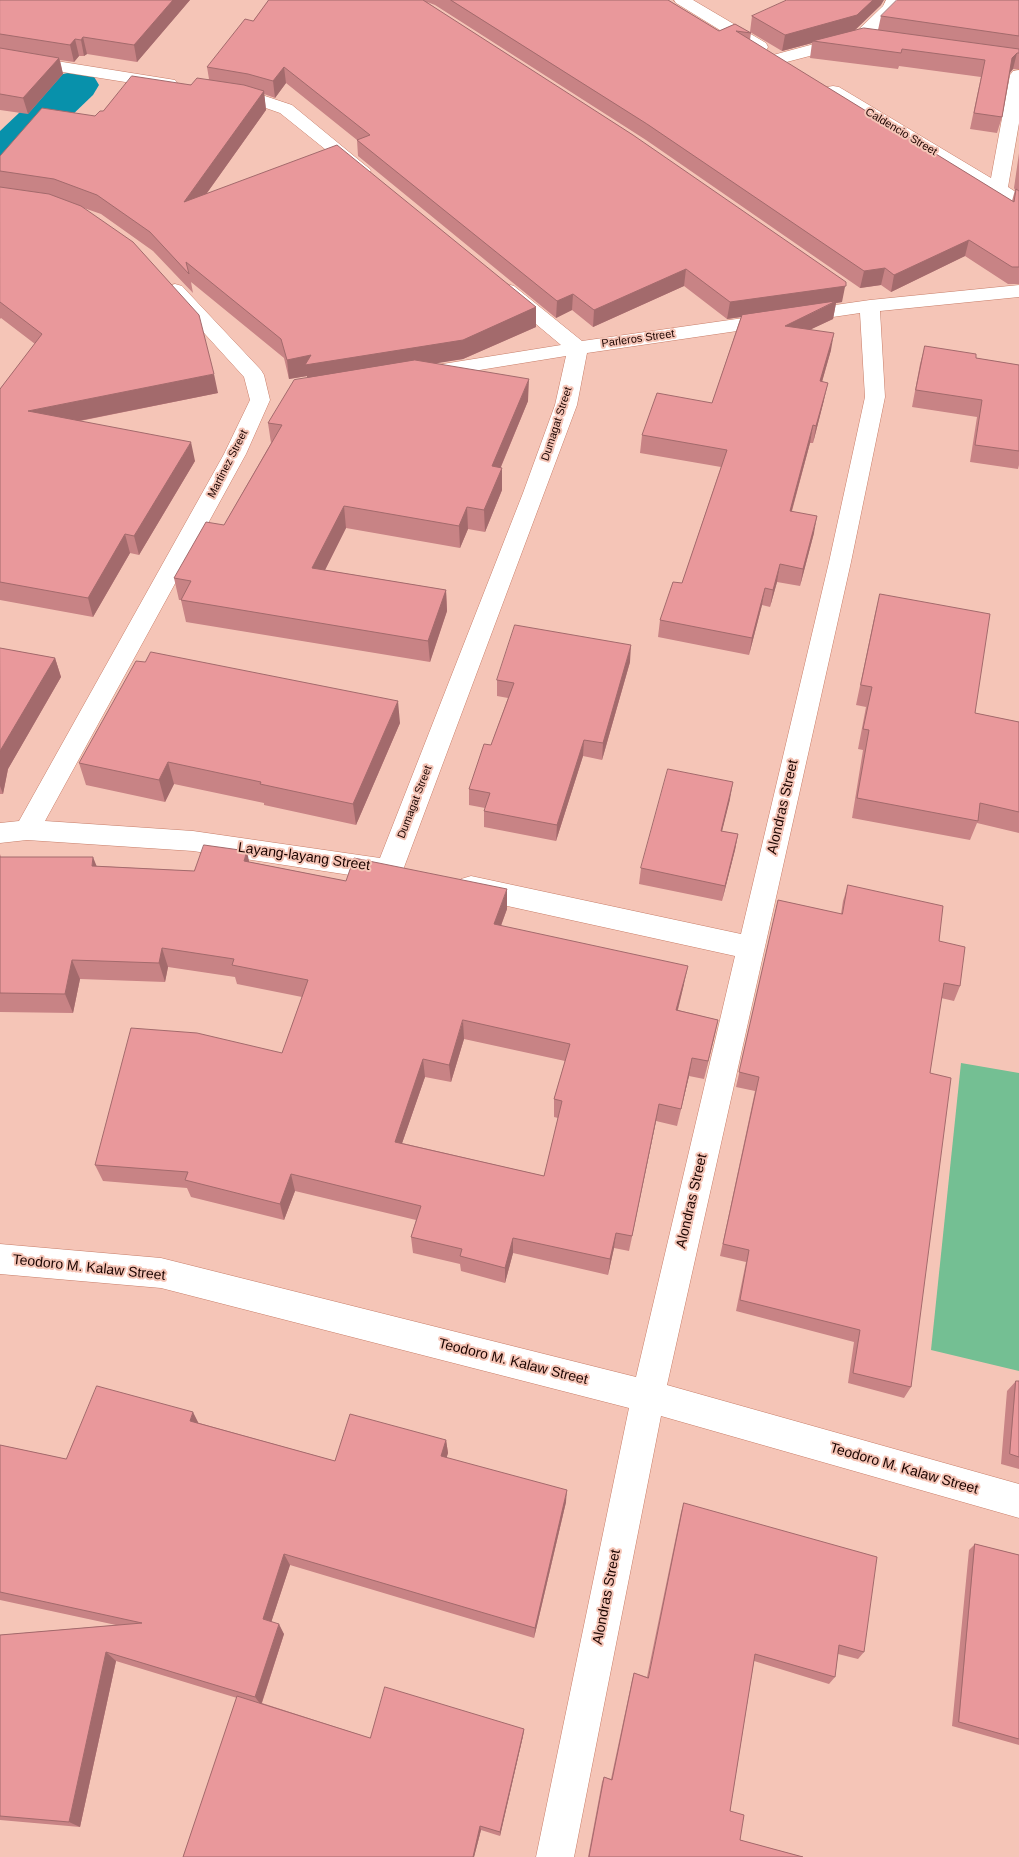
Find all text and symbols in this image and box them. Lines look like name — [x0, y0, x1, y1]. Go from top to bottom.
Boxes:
street label: Caldencio Street — [863, 105, 939, 159]
street label: Parleros Street — [601, 327, 675, 351]
street label: Dumagat Street — [539, 385, 575, 463]
street label: Martinez Street — [205, 428, 251, 500]
street label: Alondras Street — [764, 758, 802, 856]
street label: Dumagat Street — [395, 764, 435, 840]
street label: Layang-layang Street — [237, 839, 371, 875]
street label: Alondras Street — [673, 1152, 711, 1250]
street label: Teodoro M. Kalaw Street — [12, 1252, 166, 1284]
street label: Teodoro M. Kalaw Street — [437, 1335, 589, 1389]
street label: Teodoro M. Kalaw Street — [828, 1440, 980, 1498]
street label: Alondras Street — [590, 1548, 624, 1646]

